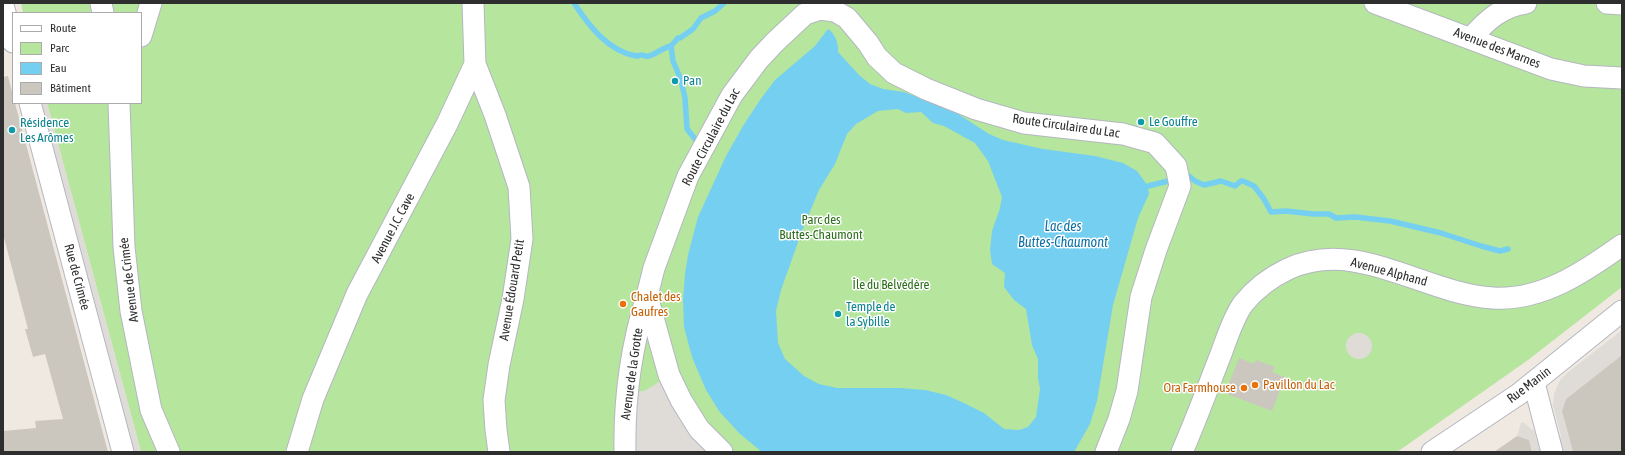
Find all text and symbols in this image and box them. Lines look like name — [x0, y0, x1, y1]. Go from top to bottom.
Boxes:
legend — [12, 12, 142, 104]
text: Route — [50, 21, 76, 35]
street label: Avenue des Marnes — [1451, 24, 1543, 72]
text: Parc — [50, 41, 69, 55]
text: Eau — [50, 61, 67, 75]
place label: Pan — [683, 73, 701, 89]
marker: Pan — [670, 76, 680, 86]
text: Bâtiment — [50, 81, 91, 95]
street label: Route Circulaire du Lac — [679, 86, 743, 188]
street label: Route Circulaire du Lac — [1011, 111, 1121, 141]
place label: Le Gouffre — [1149, 114, 1198, 130]
place label: Résidence Les Arômes — [20, 115, 73, 146]
marker: Le Gouffre — [1136, 117, 1146, 127]
marker: Résidence Les Arômes — [7, 125, 17, 135]
street label: Avenue J.C. Cave — [368, 190, 418, 266]
park label: Parc des Buttes-Chaumont — [779, 212, 863, 243]
water label: Lac des Buttes-Chaumont — [1018, 219, 1108, 252]
street label: Avenue de Crimée — [116, 237, 142, 323]
street label: Avenue Édouard Petit — [496, 238, 528, 342]
street label: Rue de Crimée — [61, 242, 93, 312]
street label: Avenue Alphand — [1349, 254, 1429, 290]
park label: Île du Belvédère — [853, 277, 929, 293]
place label: Chalet des Gaufres — [631, 289, 681, 320]
marker: Chalet des Gaufres — [618, 299, 628, 309]
place label: Temple de la Sybille — [846, 299, 895, 330]
marker: Temple de la Sybille — [833, 309, 843, 319]
street label: Avenue de la Grotte — [618, 327, 646, 421]
street label: Rue Manin — [1504, 363, 1554, 407]
place label: Pavillon du Lac — [1263, 377, 1335, 393]
place label: Ora Farmhouse — [1164, 380, 1236, 396]
marker: Pavillon du Lac — [1250, 380, 1260, 390]
marker: Ora Farmhouse — [1239, 383, 1249, 393]

